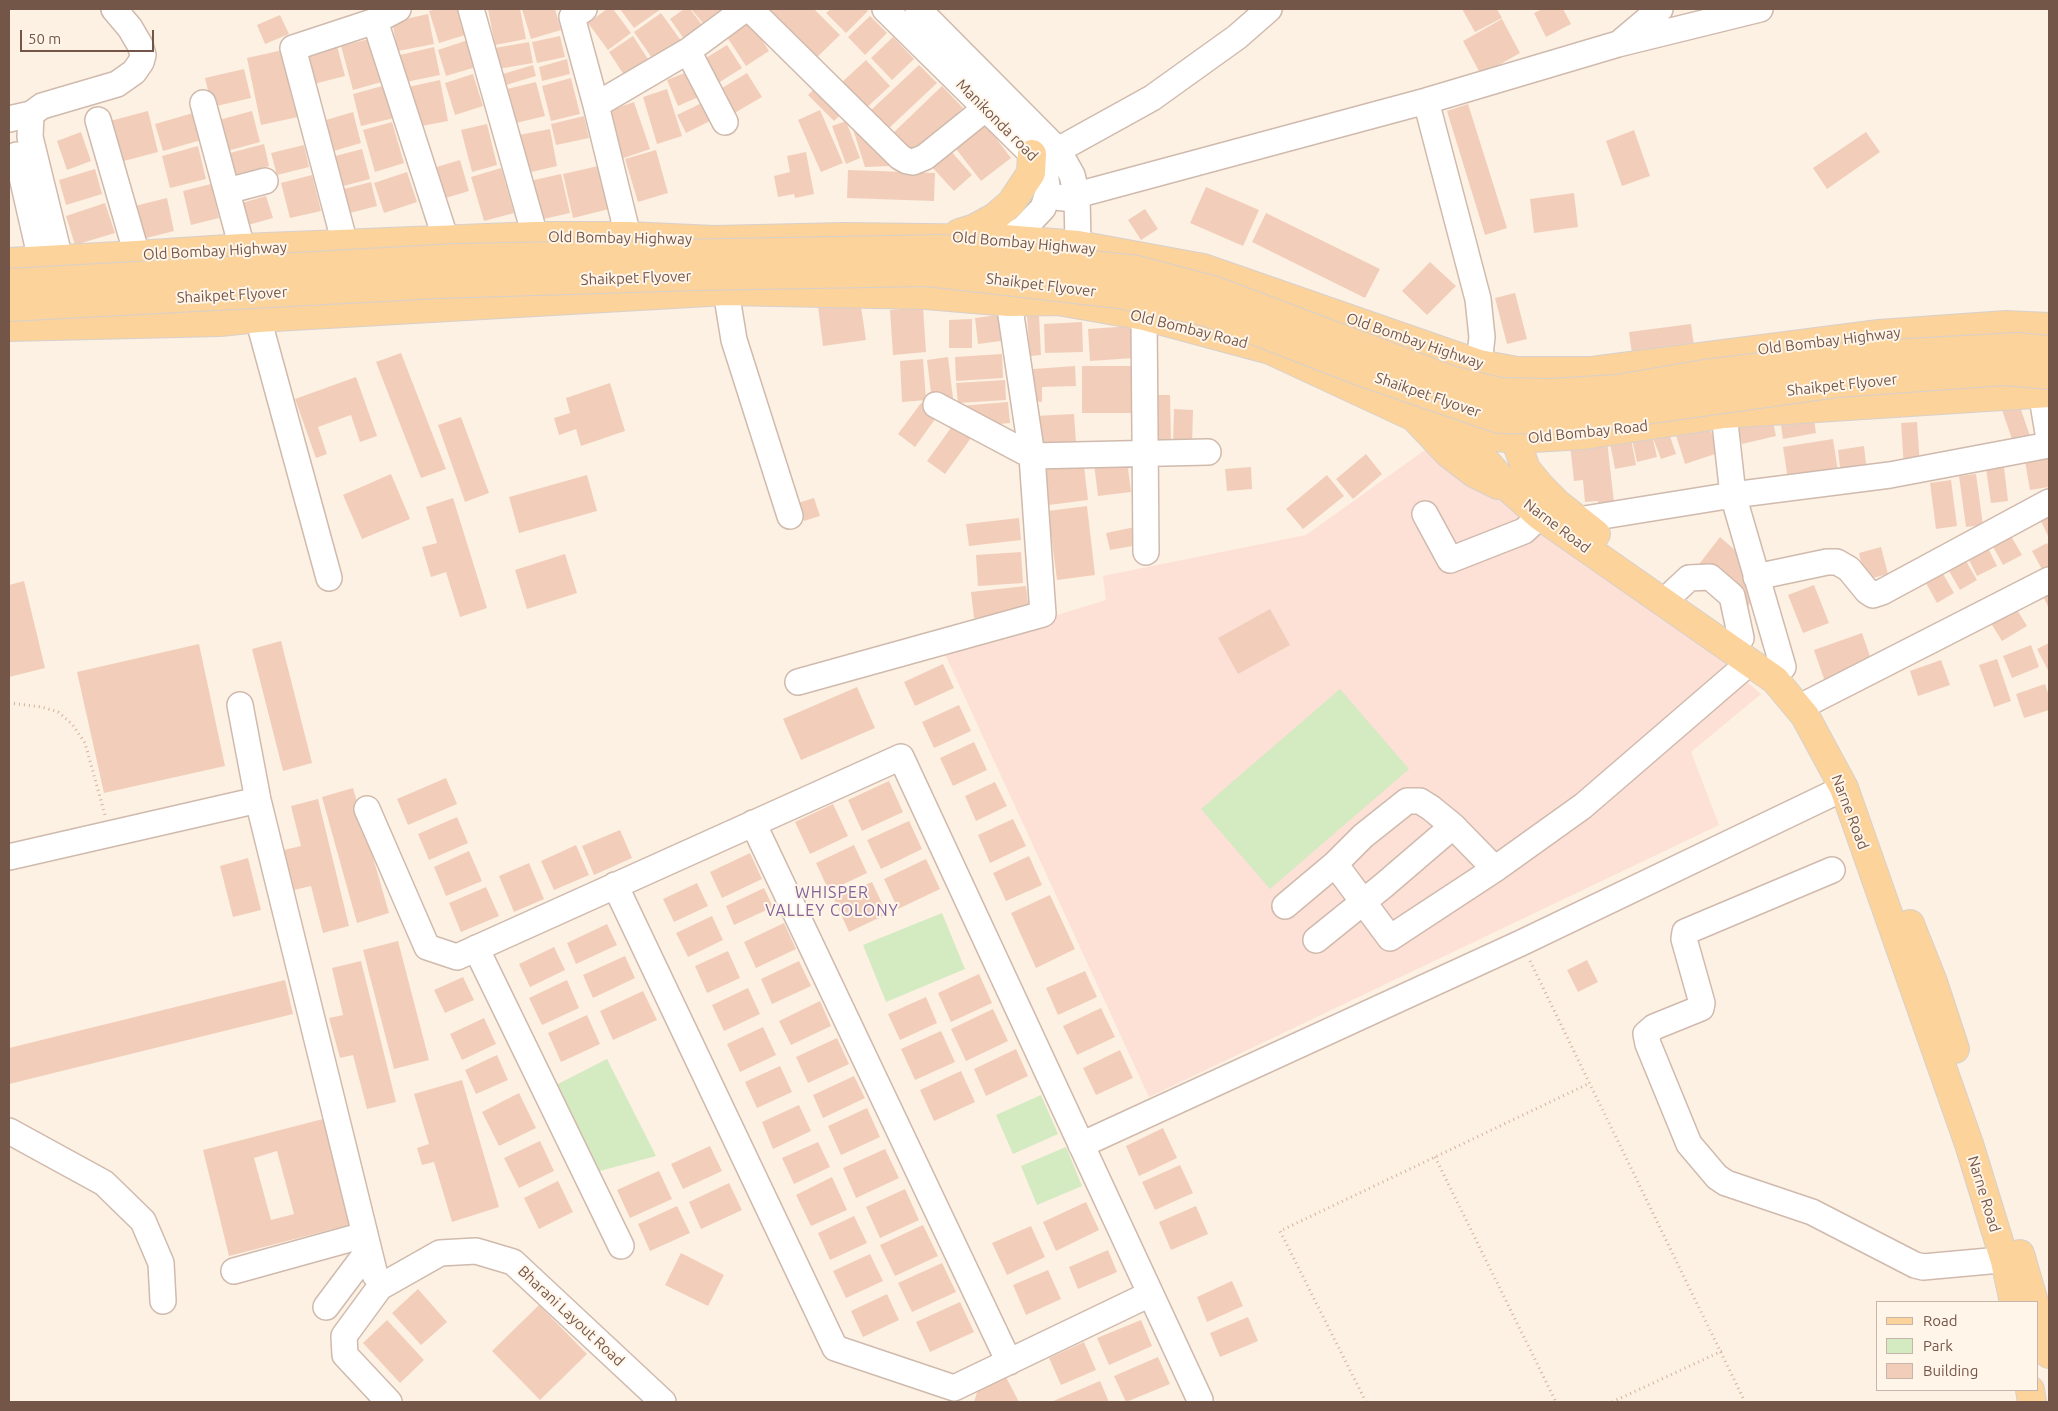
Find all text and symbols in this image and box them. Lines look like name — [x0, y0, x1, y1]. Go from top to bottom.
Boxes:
scale bar — [22, 20, 156, 52]
text: 50 m — [28, 30, 61, 47]
street label: Manikonda road — [952, 75, 1042, 165]
street label: Old Bombay Highway — [548, 228, 692, 248]
street label: Old Bombay Highway — [951, 228, 1097, 258]
street label: Old Bombay Highway — [143, 238, 287, 264]
street label: Shaikpet Flyover — [580, 267, 692, 289]
street label: Shaikpet Flyover — [985, 269, 1097, 301]
street label: Shaikpet Flyover — [176, 283, 288, 307]
street label: Old Bombay Road — [1128, 306, 1250, 352]
street label: Old Bombay Highway — [1344, 309, 1486, 373]
street label: Old Bombay Highway — [1756, 323, 1902, 359]
street label: Shaikpet Flyover — [1373, 368, 1483, 422]
street label: Shaikpet Flyover — [1786, 370, 1898, 400]
street label: Old Bombay Road — [1527, 417, 1649, 447]
street label: Narne Road — [1520, 495, 1594, 557]
street label: Narne Road — [1827, 772, 1873, 852]
district label: WHISPER VALLEY COLONY — [764, 883, 900, 921]
street label: Narne Road — [1964, 1154, 2004, 1234]
street label: Bharani Layout Road — [514, 1262, 628, 1370]
legend — [1876, 1301, 2038, 1391]
text: Road — [1923, 1312, 1958, 1329]
text: Park — [1923, 1337, 1953, 1354]
text: Building — [1923, 1362, 1978, 1379]

